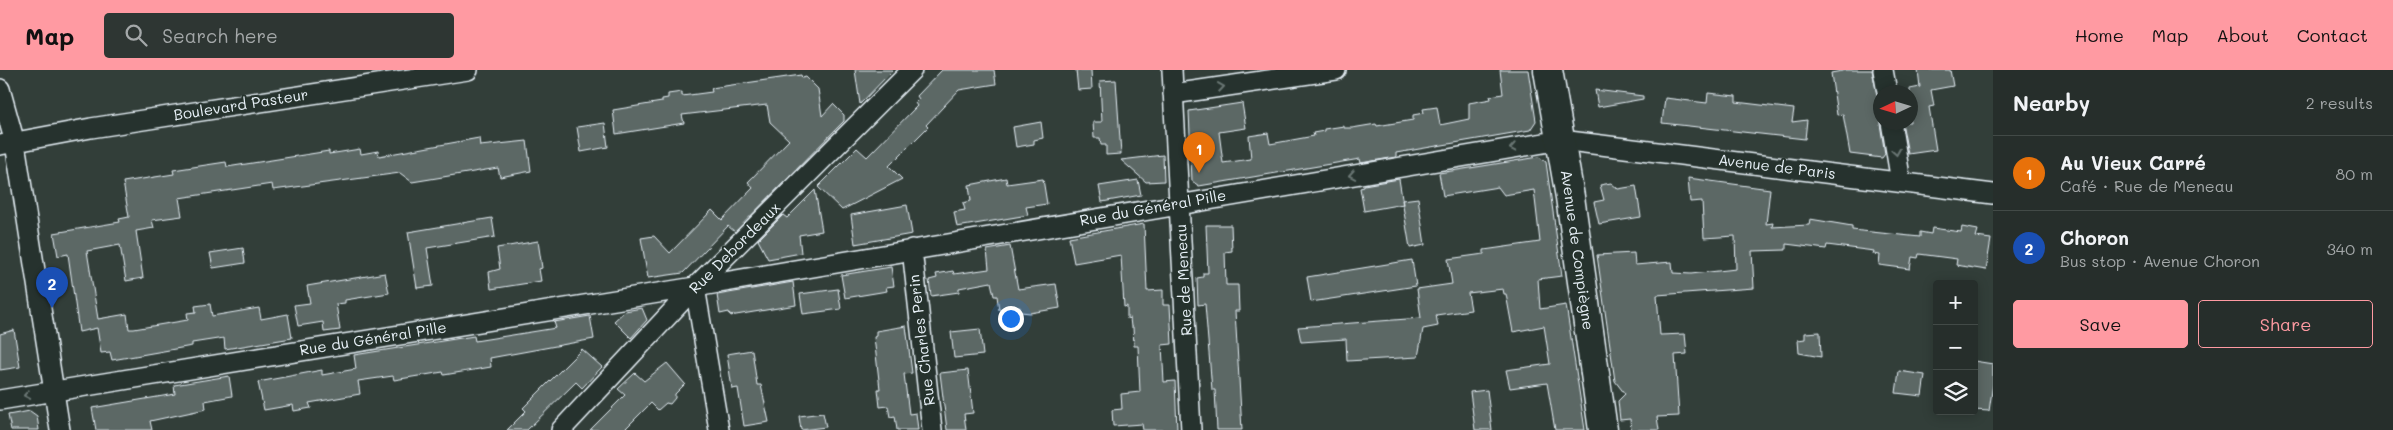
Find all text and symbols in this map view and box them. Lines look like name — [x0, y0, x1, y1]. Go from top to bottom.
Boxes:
search box — [104, 13, 454, 58]
text: Map — [25, 20, 74, 51]
icon: search — [122, 21, 150, 49]
text: Search here — [162, 23, 278, 48]
text: Home — [2075, 23, 2124, 47]
text: Map — [2152, 23, 2188, 47]
text: About — [2216, 23, 2269, 47]
text: Contact — [2297, 23, 2368, 47]
one-way arrow — [1218, 82, 1226, 93]
street label: Boulevard Pasteur — [172, 83, 310, 125]
north arrow — [1873, 85, 1918, 130]
text: Nearby — [2013, 89, 2090, 116]
text: 2 results — [2306, 92, 2373, 113]
pin: 1 — [1183, 132, 1215, 173]
one-way arrow — [1508, 142, 1517, 152]
street label: Avenue de Paris — [1717, 149, 1837, 183]
one-way arrow — [1890, 149, 1901, 157]
text: Au Vieux Carré — [2060, 150, 2206, 175]
text: 1 — [2025, 163, 2033, 184]
text: 80 m — [2336, 163, 2373, 184]
street label: Avenue de Compiègne — [1557, 168, 1599, 331]
one-way arrow — [1348, 169, 1357, 179]
text: Café · Rue de Meneau — [2060, 175, 2233, 196]
street label: Rue du Général Pille — [1078, 184, 1228, 230]
street label: Rue Debordeaux — [684, 197, 785, 297]
street label: Rue de Meneau — [1170, 224, 1196, 336]
text: Choron — [2060, 225, 2129, 250]
text: 2 — [2025, 238, 2033, 259]
text: 340 m — [2326, 238, 2373, 259]
text: Bus stop · Avenue Choron — [2060, 250, 2260, 271]
pin: 2 — [36, 267, 68, 308]
street label: Rue Charles Perin — [903, 273, 939, 407]
map controls — [1933, 280, 1978, 415]
button: + — [1933, 280, 1978, 325]
button: Save — [2013, 300, 2188, 348]
button: Share — [2198, 300, 2373, 348]
your location — [998, 306, 1024, 332]
street label: Rue du Général Pille — [298, 317, 448, 359]
button: − — [1933, 325, 1978, 370]
button: layers — [1933, 370, 1978, 415]
one-way arrow — [23, 390, 32, 400]

